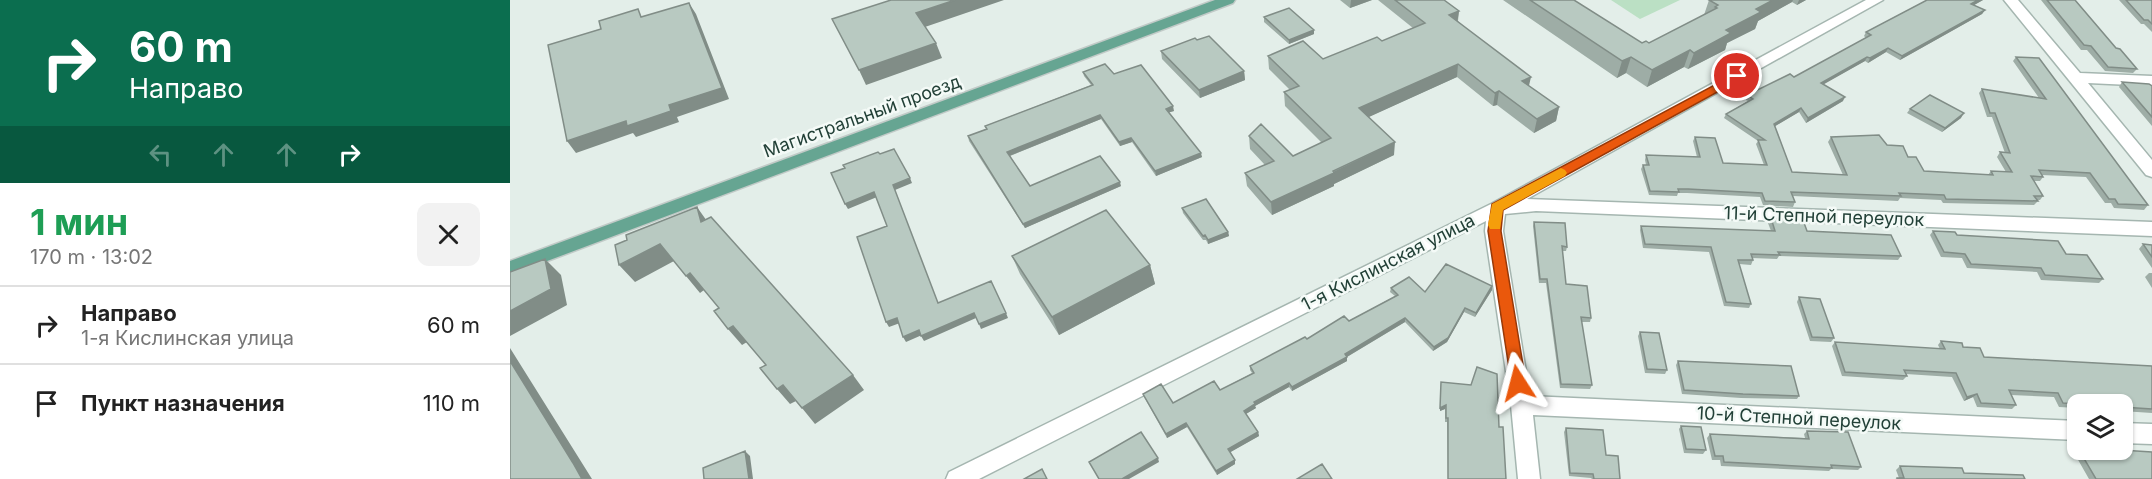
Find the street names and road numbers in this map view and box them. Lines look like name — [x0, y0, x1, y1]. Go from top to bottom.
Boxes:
street label: Магистральный проезд — [760, 70, 964, 162]
street label: 11-й Степной переулок — [1723, 202, 1925, 230]
street label: 1-я Кислинская улица — [1298, 209, 1478, 315]
street label: 10-й Степной переулок — [1696, 402, 1902, 434]

